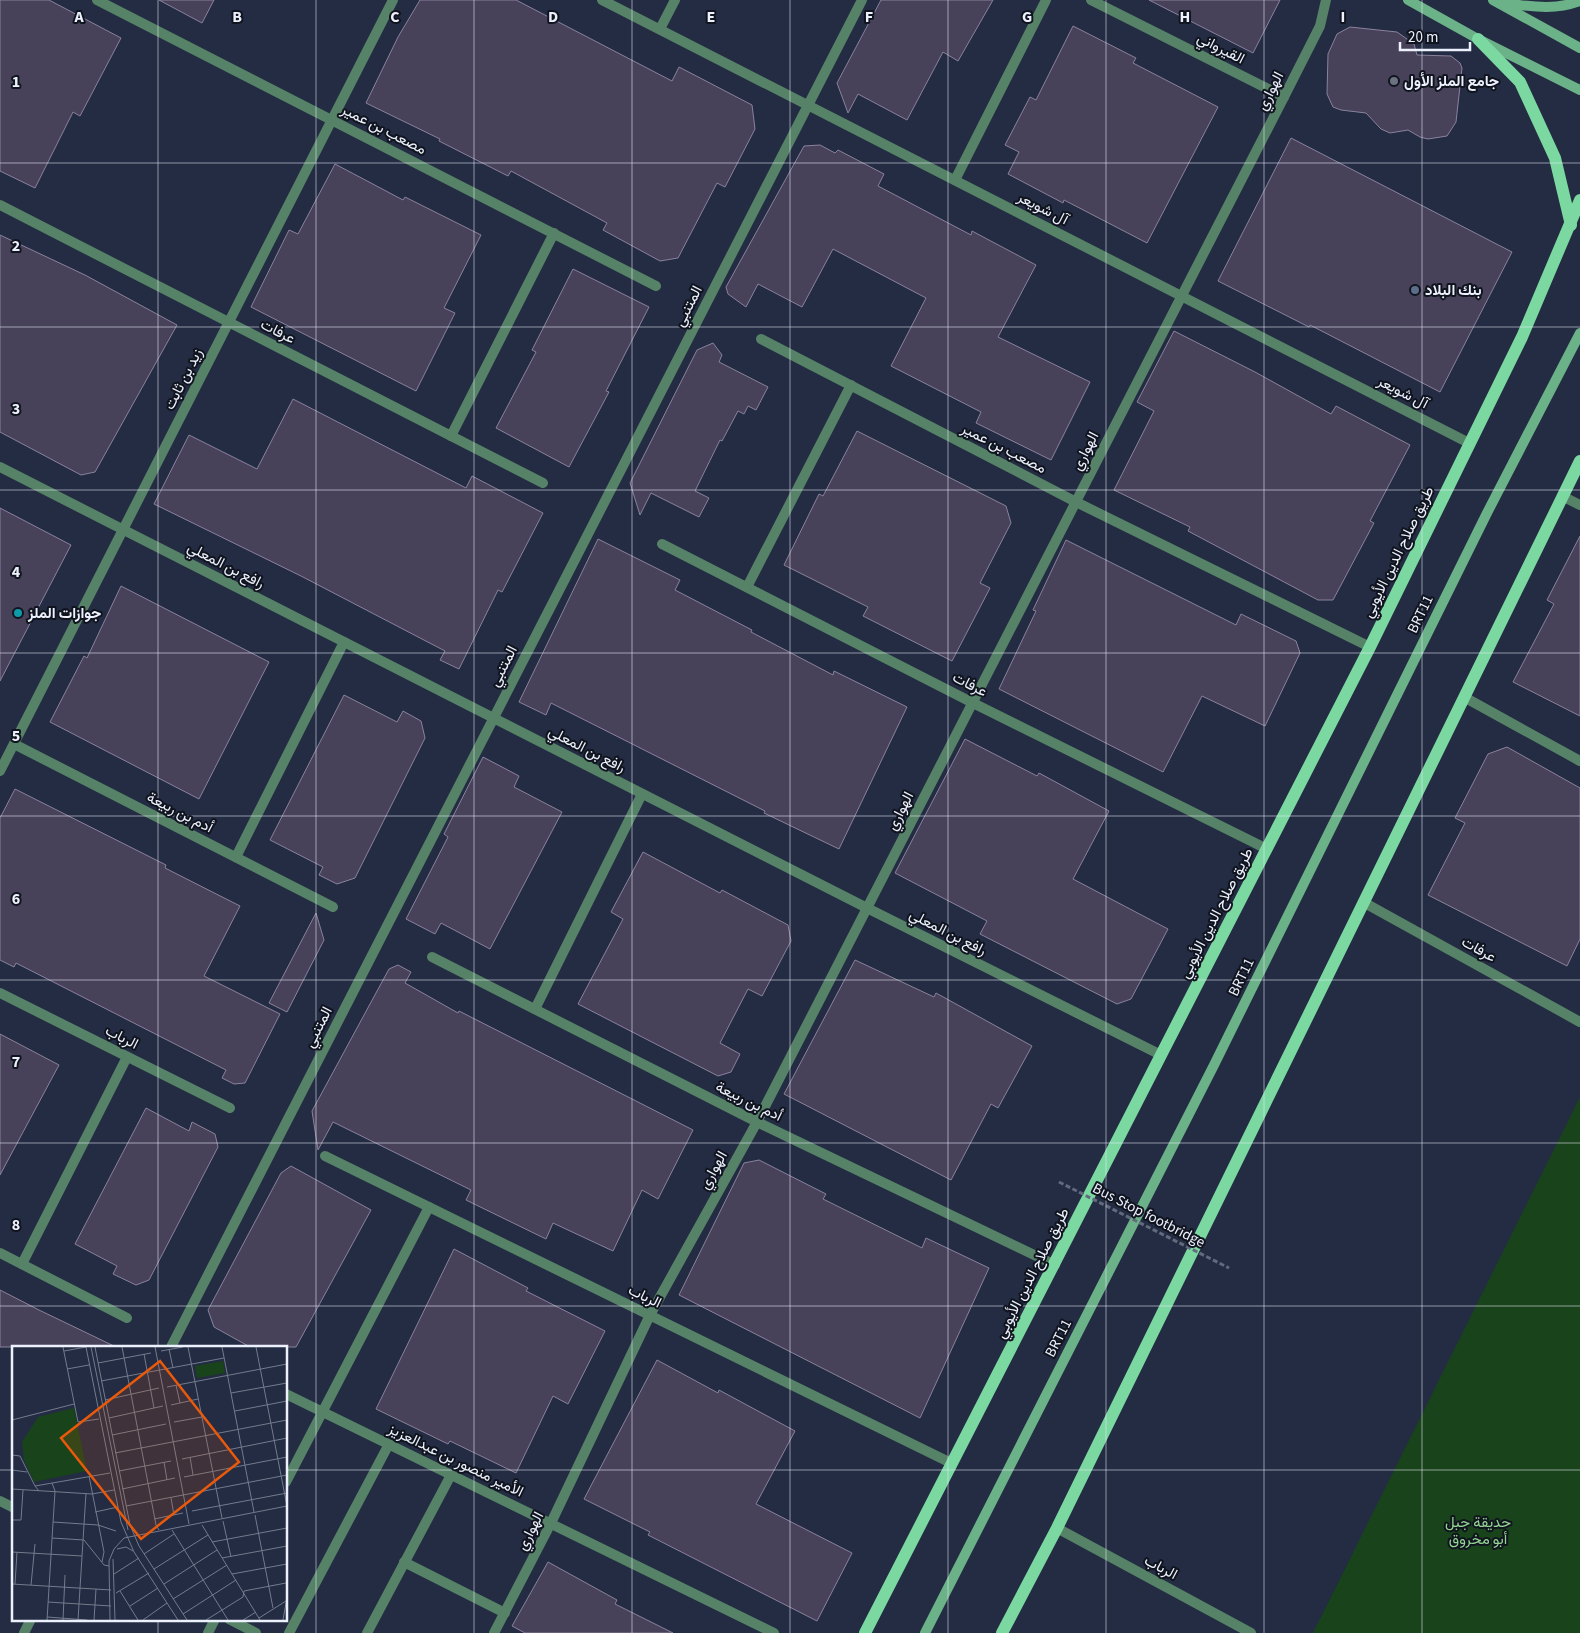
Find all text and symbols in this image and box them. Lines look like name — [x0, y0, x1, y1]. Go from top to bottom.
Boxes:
text: A — [73, 6, 84, 28]
text: B — [232, 6, 242, 28]
text: C — [390, 6, 400, 28]
text: D — [548, 6, 558, 28]
text: E — [707, 6, 715, 28]
text: F — [865, 6, 873, 28]
text: G — [1022, 6, 1032, 28]
text: H — [1180, 6, 1190, 28]
text: I — [1341, 6, 1345, 28]
scale bar — [1400, 20, 1470, 52]
text: 20 m — [1408, 27, 1438, 48]
street label: القيرواني — [1192, 28, 1248, 71]
street label: الهواري — [1252, 68, 1291, 115]
text: 1 — [12, 71, 20, 93]
place label: جامع الملز الأول — [1404, 71, 1499, 92]
marker: جامع الملز الأول — [1388, 75, 1400, 87]
street label: مصعب بن عمير — [337, 99, 430, 160]
street label: آل شويعر — [1013, 186, 1073, 231]
text: 2 — [12, 235, 20, 257]
place label: بنك البلاد — [1425, 280, 1482, 301]
street label: المتنبي — [669, 282, 709, 331]
marker: بنك البلاد — [1409, 284, 1421, 296]
street label: عرفات — [257, 314, 299, 349]
street label: زيد بن ثابت — [159, 345, 208, 414]
street label: آل شويعر — [1373, 370, 1433, 415]
text: 3 — [12, 398, 20, 420]
street label: مصعب بن عمير — [957, 418, 1050, 479]
street label: الهواري — [1067, 428, 1106, 475]
street label: طريق صلاح الدين الأيوبي — [1357, 483, 1441, 622]
street label: رافع بن المعلي — [183, 537, 268, 596]
text: 4 — [12, 561, 21, 583]
street label: BRT11 — [1402, 592, 1439, 637]
place label: جوازات الملز — [27, 603, 101, 624]
marker: جوازات الملز — [12, 607, 24, 619]
street label: المتنبي — [484, 642, 524, 691]
street label: عرفات — [949, 667, 991, 702]
street label: رافع بن المعلي — [544, 721, 629, 780]
text: 5 — [12, 725, 20, 747]
street label: أدم بن ربيعة — [143, 787, 217, 838]
street label: الهواري — [882, 788, 921, 835]
street label: طريق صلاح الدين الأيوبي — [1174, 844, 1260, 983]
text: 6 — [12, 888, 20, 910]
street label: رافع بن المعلي — [905, 904, 990, 963]
street label: عرفات — [1458, 931, 1500, 968]
street label: BRT11 — [1223, 955, 1260, 1000]
street label: المتنبي — [299, 1003, 339, 1052]
street label: الرباب — [102, 1020, 142, 1055]
text: 7 — [12, 1051, 20, 1073]
street label: أدم بن ربيعة — [712, 1076, 786, 1127]
street label: الهواري — [694, 1147, 734, 1194]
street label: Bus Stop footbridge — [1089, 1178, 1209, 1253]
street label: طريق صلاح الدين الأيوبي — [990, 1204, 1076, 1343]
text: 8 — [12, 1214, 20, 1236]
street label: الرباب — [625, 1279, 665, 1313]
street label: BRT11 — [1040, 1316, 1077, 1361]
inset map — [12, 1346, 288, 1620]
street label: الأمير منصور بن عبدالعزيز — [384, 1418, 527, 1502]
street label: الهواري — [512, 1508, 551, 1555]
park label: حديقة جبل أبو مخروق — [1445, 1512, 1511, 1550]
street label: الرباب — [1141, 1550, 1181, 1585]

